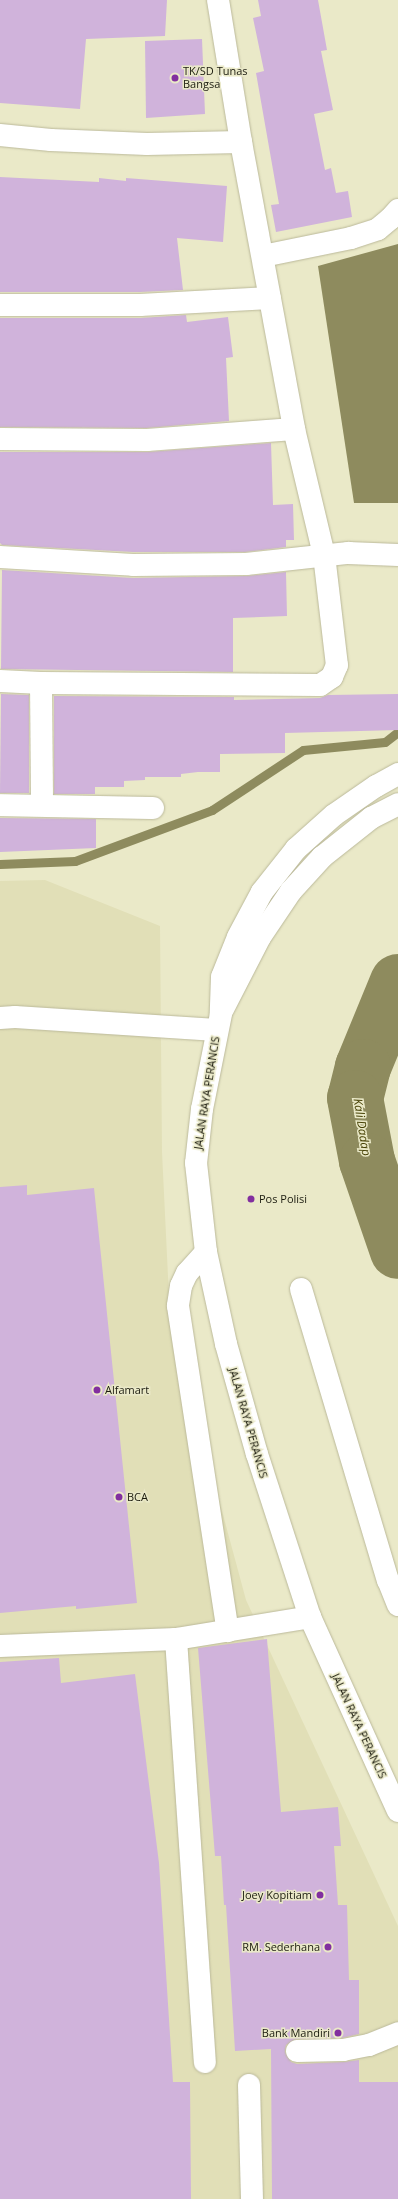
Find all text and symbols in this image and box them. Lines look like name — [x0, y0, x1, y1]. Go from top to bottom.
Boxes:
place label: TK/SD Tunas Bangsa — [183, 65, 248, 91]
marker: TK/SD Tunas Bangsa — [170, 73, 180, 83]
street label: JALAN RAYA PERANCIS — [192, 1036, 222, 1150]
water label: Kali Dadap — [350, 1097, 374, 1157]
place label: Pos Polisi — [259, 1192, 307, 1206]
marker: Pos Polisi — [246, 1194, 256, 1204]
street label: JALAN RAYA PERANCIS — [226, 1366, 270, 1480]
place label: Alfamart — [105, 1383, 149, 1397]
marker: Alfamart — [92, 1385, 102, 1395]
place label: BCA — [127, 1490, 148, 1504]
marker: BCA — [114, 1492, 124, 1502]
street label: JALAN RAYA PERANCIS — [329, 1671, 389, 1781]
place label: Joey Kopitiam — [242, 1888, 312, 1902]
marker: Joey Kopitiam — [315, 1890, 325, 1900]
place label: RM. Sederhana — [242, 1940, 320, 1954]
marker: RM. Sederhana — [323, 1942, 333, 1952]
place label: Bank Mandiri — [262, 2026, 330, 2040]
marker: Bank Mandiri — [333, 2028, 343, 2038]

